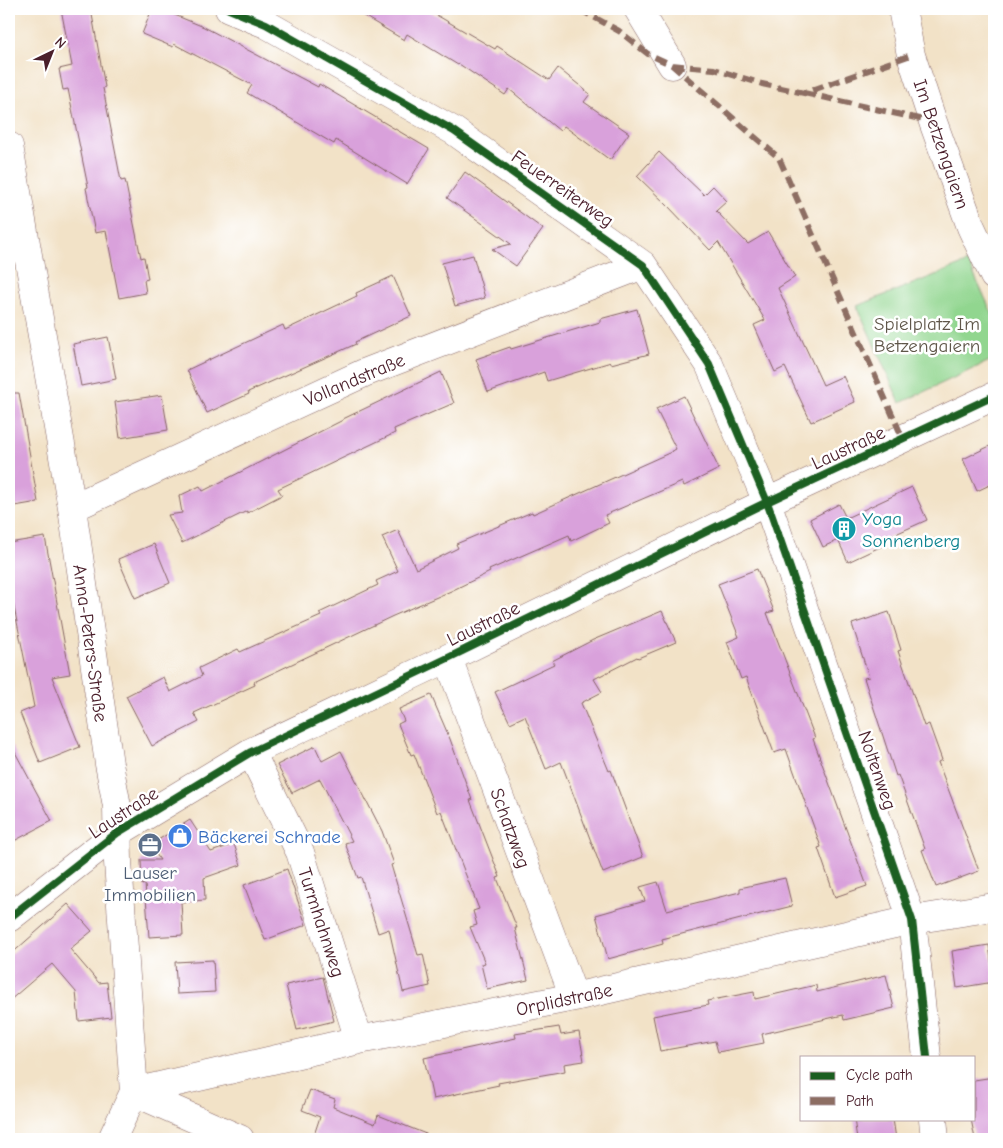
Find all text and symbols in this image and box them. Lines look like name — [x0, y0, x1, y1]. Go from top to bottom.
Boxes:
north arrow — [28, 28, 78, 78]
text: N — [51, 34, 70, 52]
street label: Im Betzengaiern — [909, 77, 974, 212]
street label: Feuerreiterweg — [507, 145, 618, 232]
park label: Spielplatz Im Betzengaiern — [874, 313, 980, 357]
street label: Vollandstraße — [301, 349, 408, 411]
street label: Laustraße — [808, 421, 889, 474]
place label: Yoga Sonnenberg — [862, 508, 960, 552]
building icon: Yoga Sonnenberg — [831, 516, 857, 542]
street label: Anna-Peters-Straße — [68, 563, 112, 723]
street label: Laustraße — [443, 597, 524, 651]
street label: Noltenweg — [853, 728, 901, 813]
street label: Laustraße — [85, 782, 162, 843]
street label: Schatzweg — [485, 785, 535, 872]
shop icon: Bäckerei Schrade — [167, 823, 193, 849]
place label: Bäckerei Schrade — [198, 826, 341, 848]
office icon: Lauser Immobilien — [137, 832, 163, 858]
place label: Lauser Immobilien — [104, 862, 196, 906]
street label: Turmhahnweg — [293, 865, 349, 980]
street label: Orplidstraße — [514, 979, 615, 1021]
legend — [800, 1056, 976, 1120]
text: Cycle path — [846, 1066, 913, 1084]
text: Path — [846, 1092, 874, 1110]

